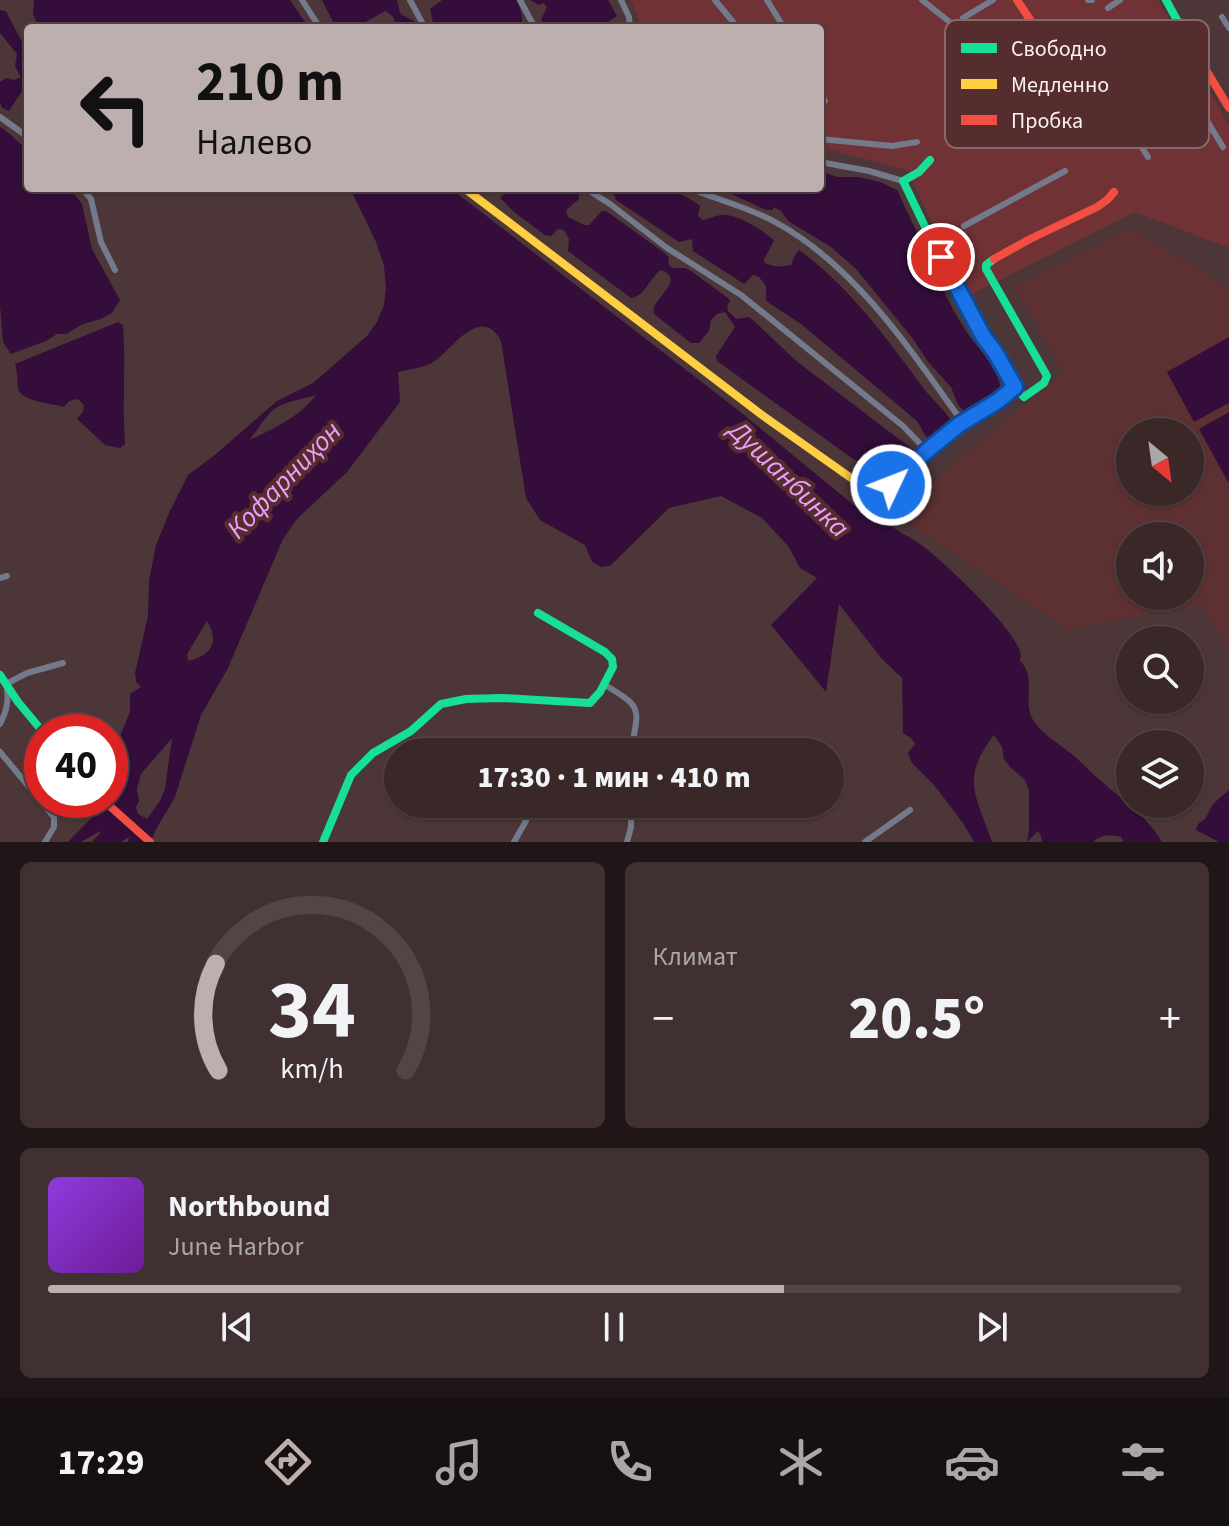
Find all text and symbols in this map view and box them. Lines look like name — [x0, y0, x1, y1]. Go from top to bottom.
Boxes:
legend — [945, 20, 1209, 148]
text: Свободно — [1011, 33, 1107, 65]
text: 210 m — [196, 43, 344, 122]
icon: left — [64, 56, 168, 160]
text: Медленно — [1011, 69, 1109, 101]
text: Пробка — [1011, 105, 1083, 137]
text: Налево — [196, 117, 312, 168]
pin — [907, 223, 975, 291]
icon: arrive — [919, 235, 963, 279]
water label: Душанбинка — [718, 410, 858, 547]
water label: Кофарниҳон — [217, 412, 351, 548]
north arrow — [1116, 418, 1204, 506]
map controls — [1116, 418, 1204, 818]
position arrow — [849, 443, 933, 527]
button: sound — [1116, 522, 1204, 610]
button: search — [1116, 626, 1204, 714]
speed limit sign: 40 — [24, 714, 128, 818]
button: layers — [1116, 730, 1204, 818]
text: 17:30 · 1 мин · 410 m — [477, 756, 751, 799]
text: Климат — [653, 938, 738, 975]
text: 34 — [268, 952, 356, 1070]
text: 20.5° — [848, 977, 985, 1062]
text: − — [653, 988, 674, 1051]
text: + — [1159, 988, 1181, 1051]
text: km/h — [281, 1049, 344, 1089]
text: Northbound — [168, 1185, 330, 1228]
text: June Harbor — [168, 1228, 304, 1265]
icon: previous — [215, 1305, 259, 1349]
icon: pause — [592, 1305, 636, 1349]
icon: next — [970, 1305, 1014, 1349]
icon: directions — [260, 1434, 316, 1490]
icon: music — [431, 1434, 487, 1490]
icon: phone — [602, 1434, 658, 1490]
icon: climate — [773, 1434, 829, 1490]
icon: car — [944, 1434, 1000, 1490]
icon: filters — [1115, 1434, 1171, 1490]
text: 17:29 — [58, 1437, 144, 1488]

